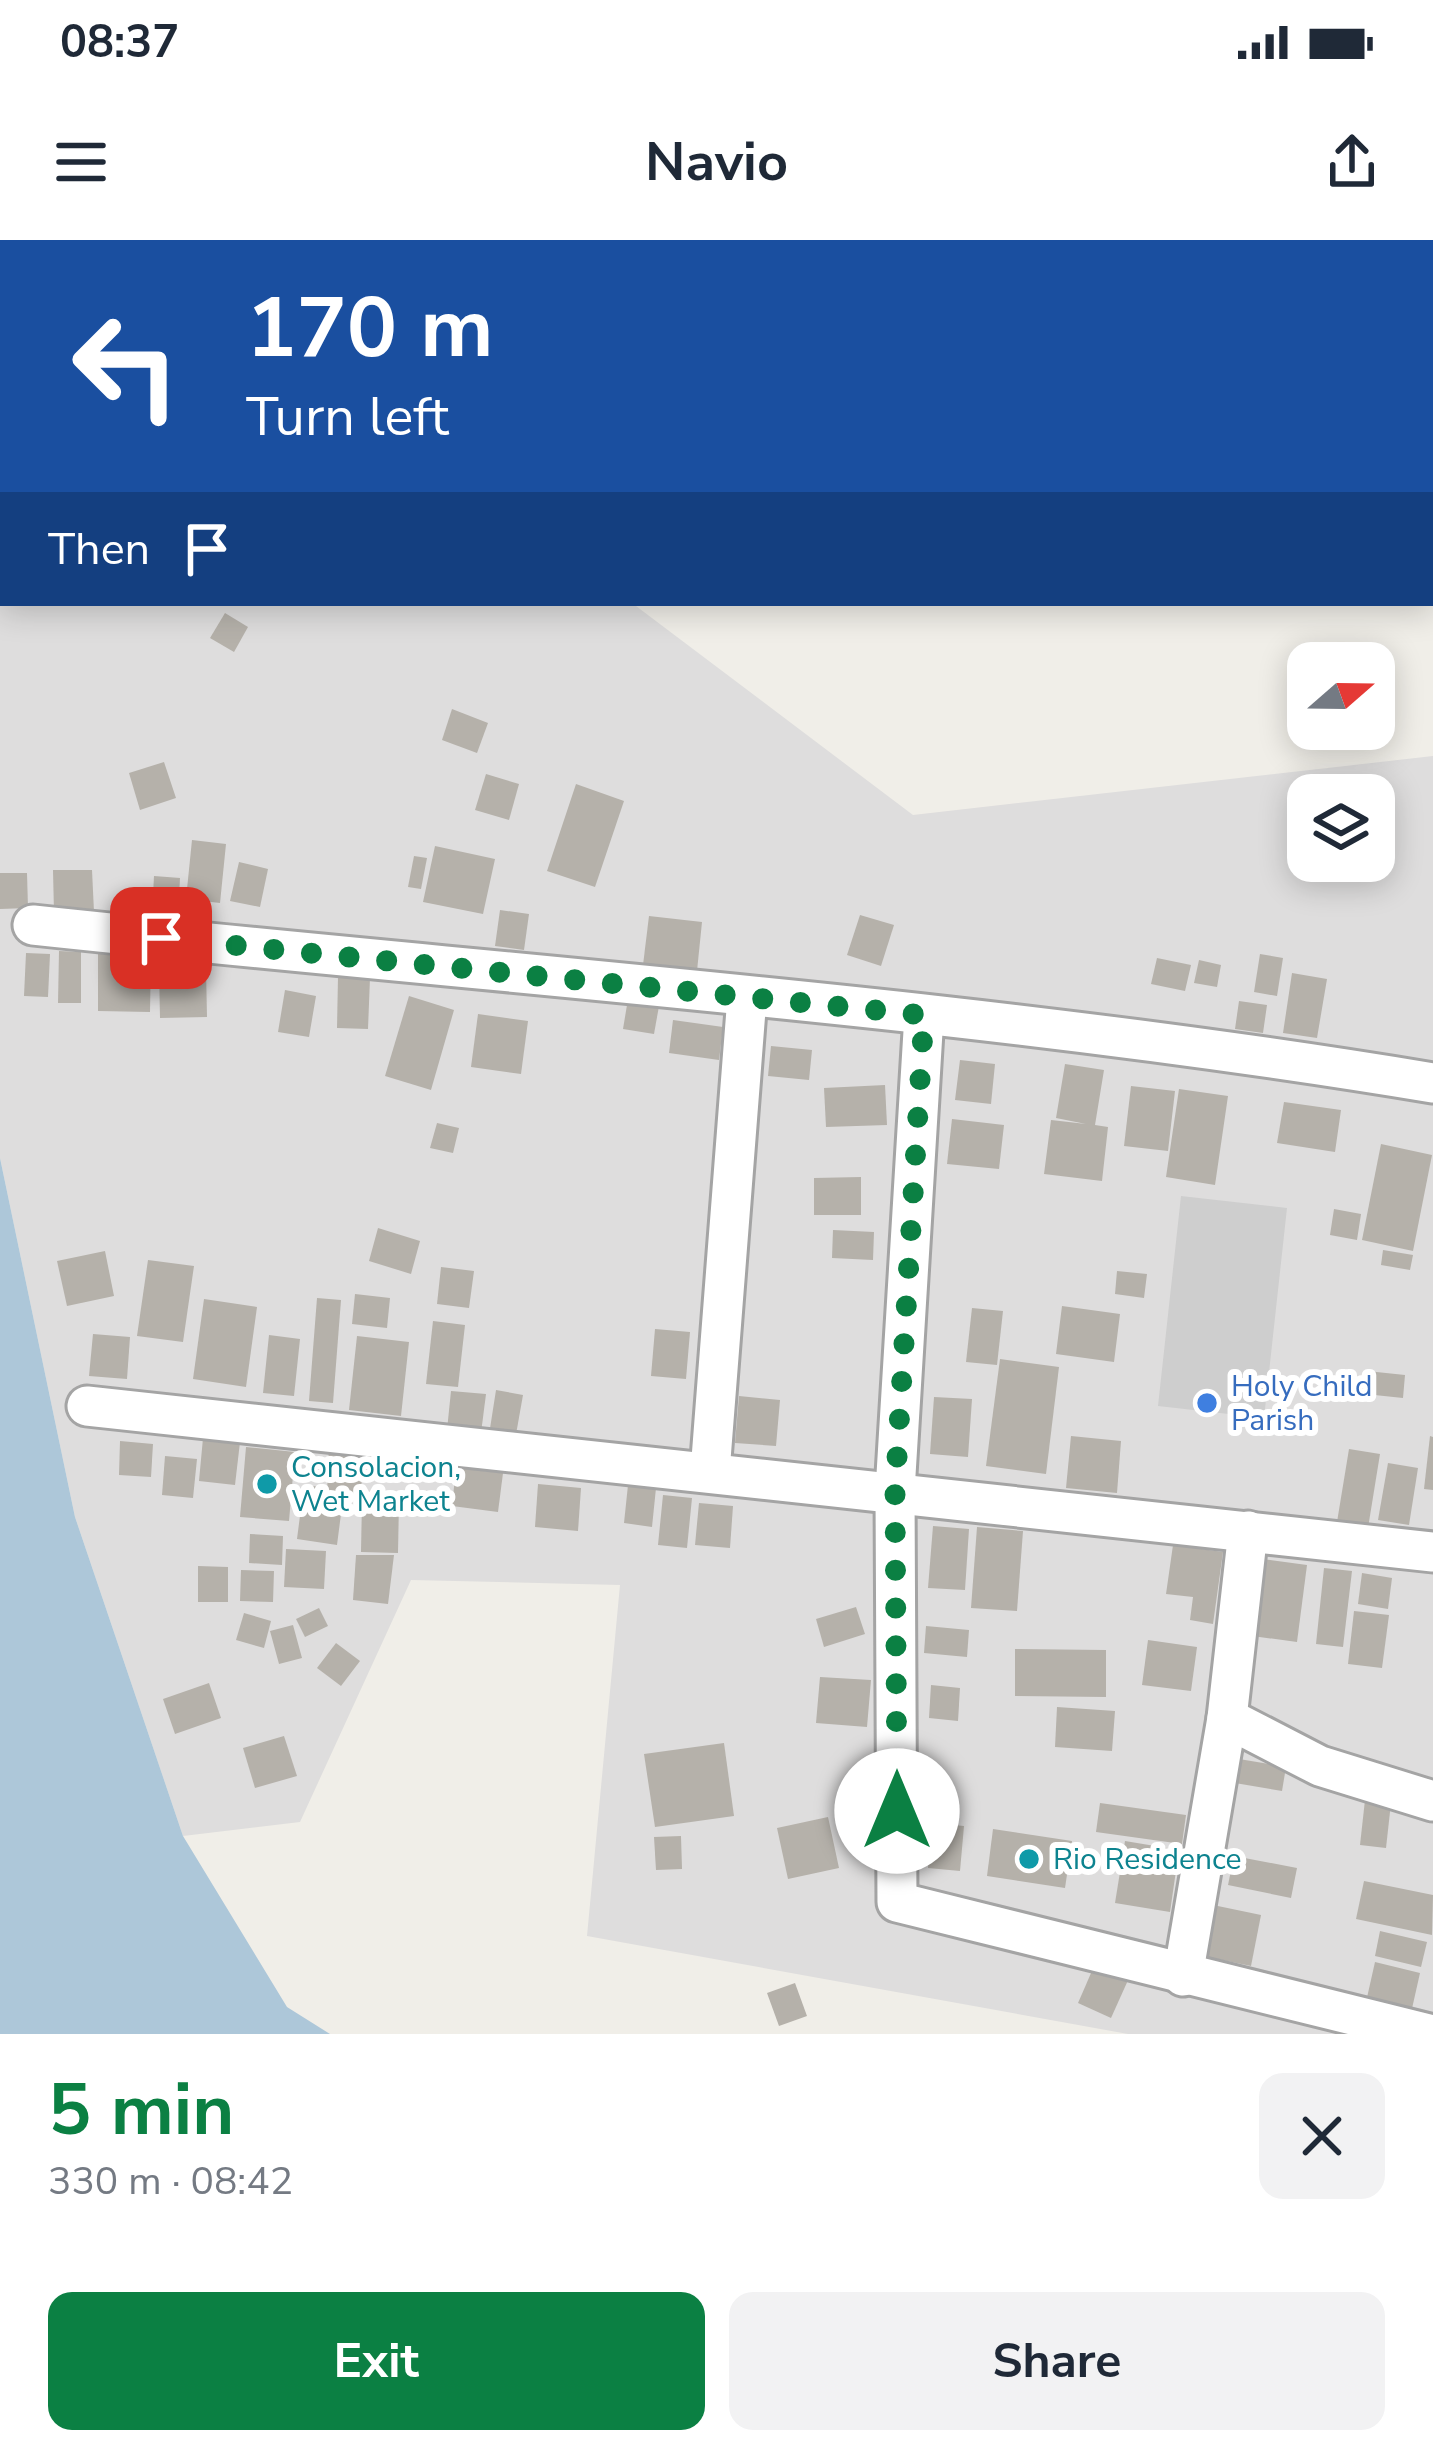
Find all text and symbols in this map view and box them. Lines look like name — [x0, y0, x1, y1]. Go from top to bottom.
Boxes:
text: 08:37 — [60, 12, 179, 73]
text: Navio — [645, 125, 788, 199]
icon: menu — [48, 129, 114, 195]
icon: share — [1319, 129, 1385, 195]
text: 170 m — [246, 271, 494, 386]
icon: left — [48, 288, 204, 444]
text: Turn left — [246, 380, 449, 454]
icon: arrive — [174, 516, 240, 582]
text: Then — [48, 519, 150, 580]
north arrow — [1287, 642, 1395, 750]
map controls — [1287, 642, 1395, 882]
button: layers — [1287, 774, 1395, 882]
pin — [110, 887, 212, 989]
icon: arrive — [128, 905, 194, 971]
place label: Holy Child Parish — [1231, 1366, 1373, 1441]
marker: Holy Child Parish — [1194, 1390, 1220, 1416]
place label: Consolacion, Wet Market — [291, 1447, 461, 1522]
marker: Consolacion, Wet Market — [254, 1471, 280, 1497]
position arrow — [834, 1748, 960, 1874]
place label: Rio Residence — [1053, 1839, 1242, 1880]
marker: Rio Residence — [1016, 1846, 1042, 1872]
text: 5 min — [48, 2061, 234, 2159]
button: close — [1259, 2073, 1385, 2199]
text: 330 m · 08:42 — [48, 2155, 293, 2208]
button: Exit — [48, 2292, 705, 2430]
button: Share — [729, 2292, 1385, 2430]

